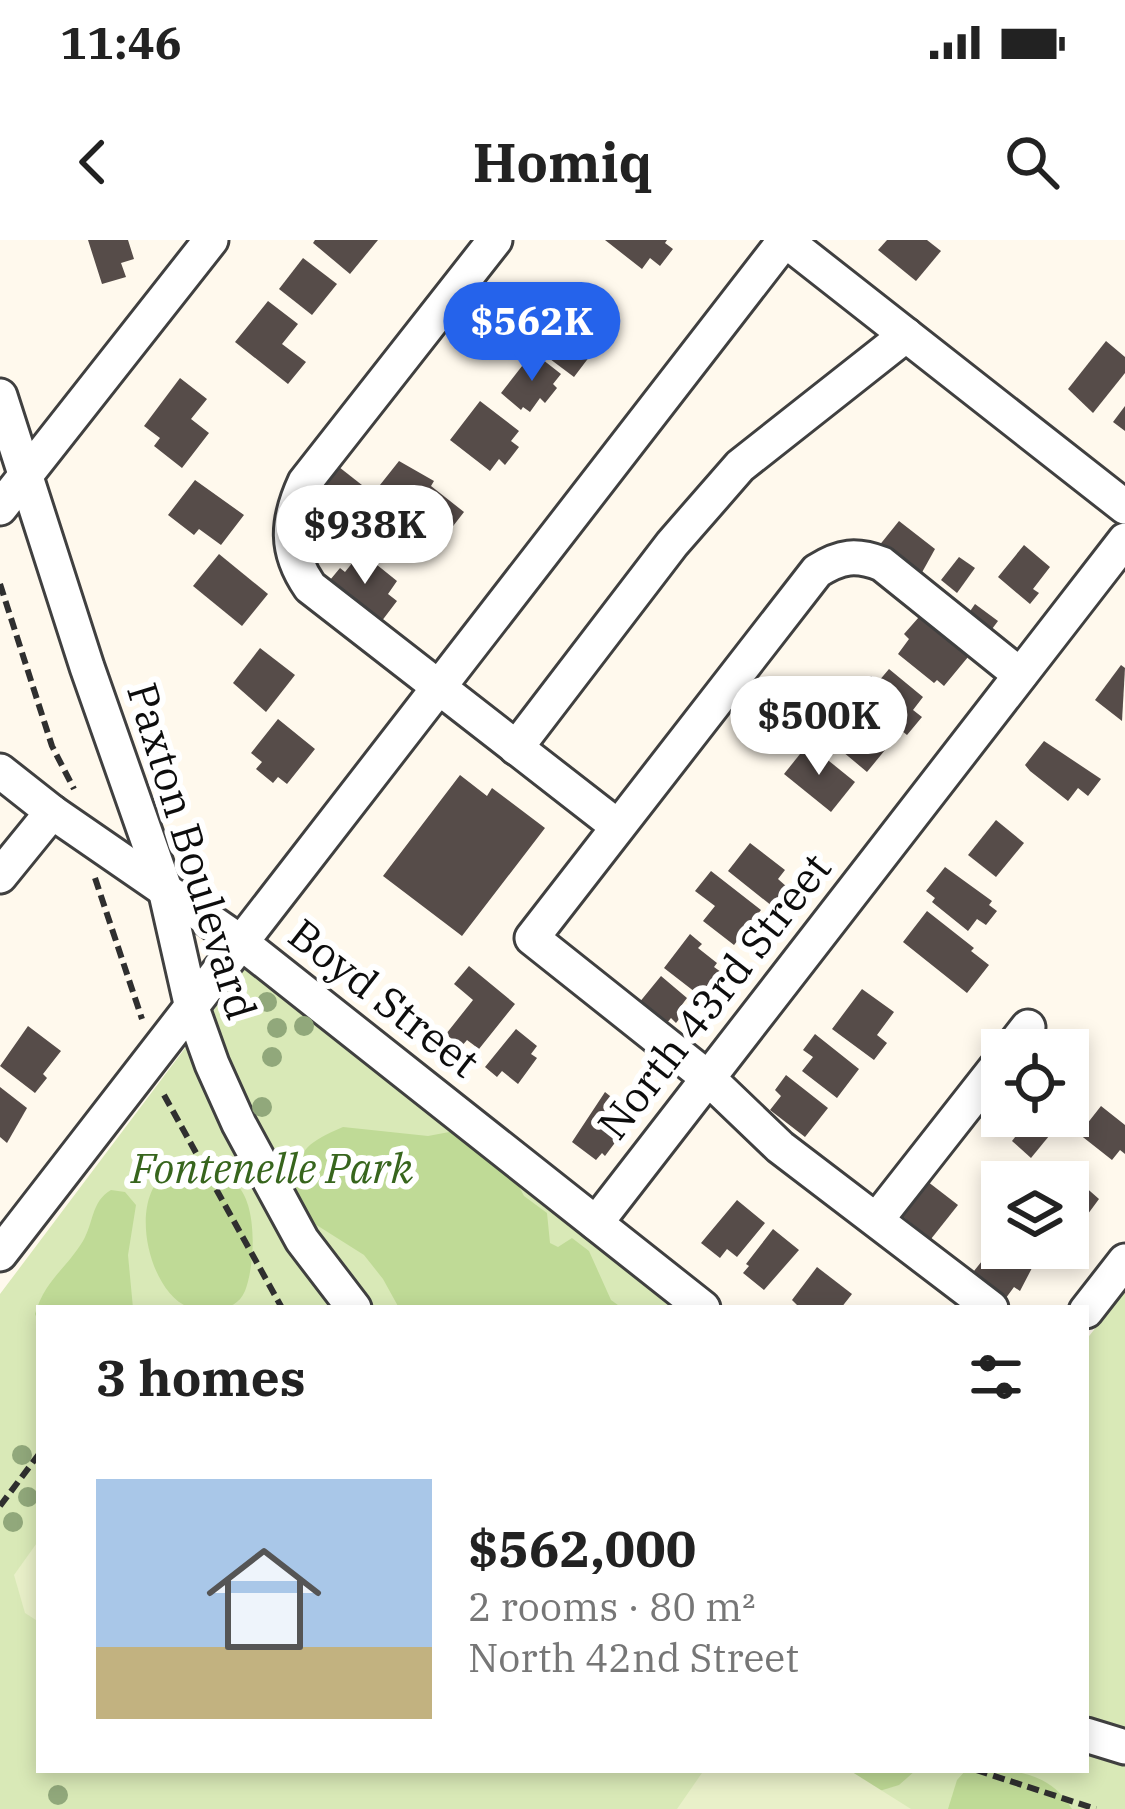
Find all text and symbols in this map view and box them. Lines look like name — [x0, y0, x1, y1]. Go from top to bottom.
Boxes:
text: 11:46 — [60, 13, 182, 71]
text: Homiq — [473, 127, 652, 197]
icon: back — [60, 129, 126, 195]
icon: search — [999, 129, 1065, 195]
pin: $562K — [448, 282, 616, 384]
text: $562K — [470, 295, 594, 346]
pin: $938K — [281, 485, 449, 587]
text: $938K — [303, 498, 427, 549]
street label: Paxton Boulevard — [115, 676, 270, 1026]
pin: $500K — [735, 676, 903, 778]
text: $500K — [757, 689, 881, 740]
street label: North 43rd Street — [585, 842, 842, 1150]
street label: Boyd Street — [278, 906, 491, 1089]
map controls — [981, 1029, 1089, 1269]
button: locate — [981, 1029, 1089, 1137]
park label: Fontenelle Park — [130, 1140, 414, 1195]
button: layers — [981, 1161, 1089, 1269]
text: 3 homes — [96, 1344, 306, 1410]
icon: filters — [963, 1344, 1029, 1410]
text: $562,000 — [468, 1515, 696, 1581]
icon: home — [192, 1527, 336, 1671]
text: 2 rooms · 80 m² — [468, 1581, 756, 1632]
text: North 42nd Street — [468, 1632, 799, 1683]

